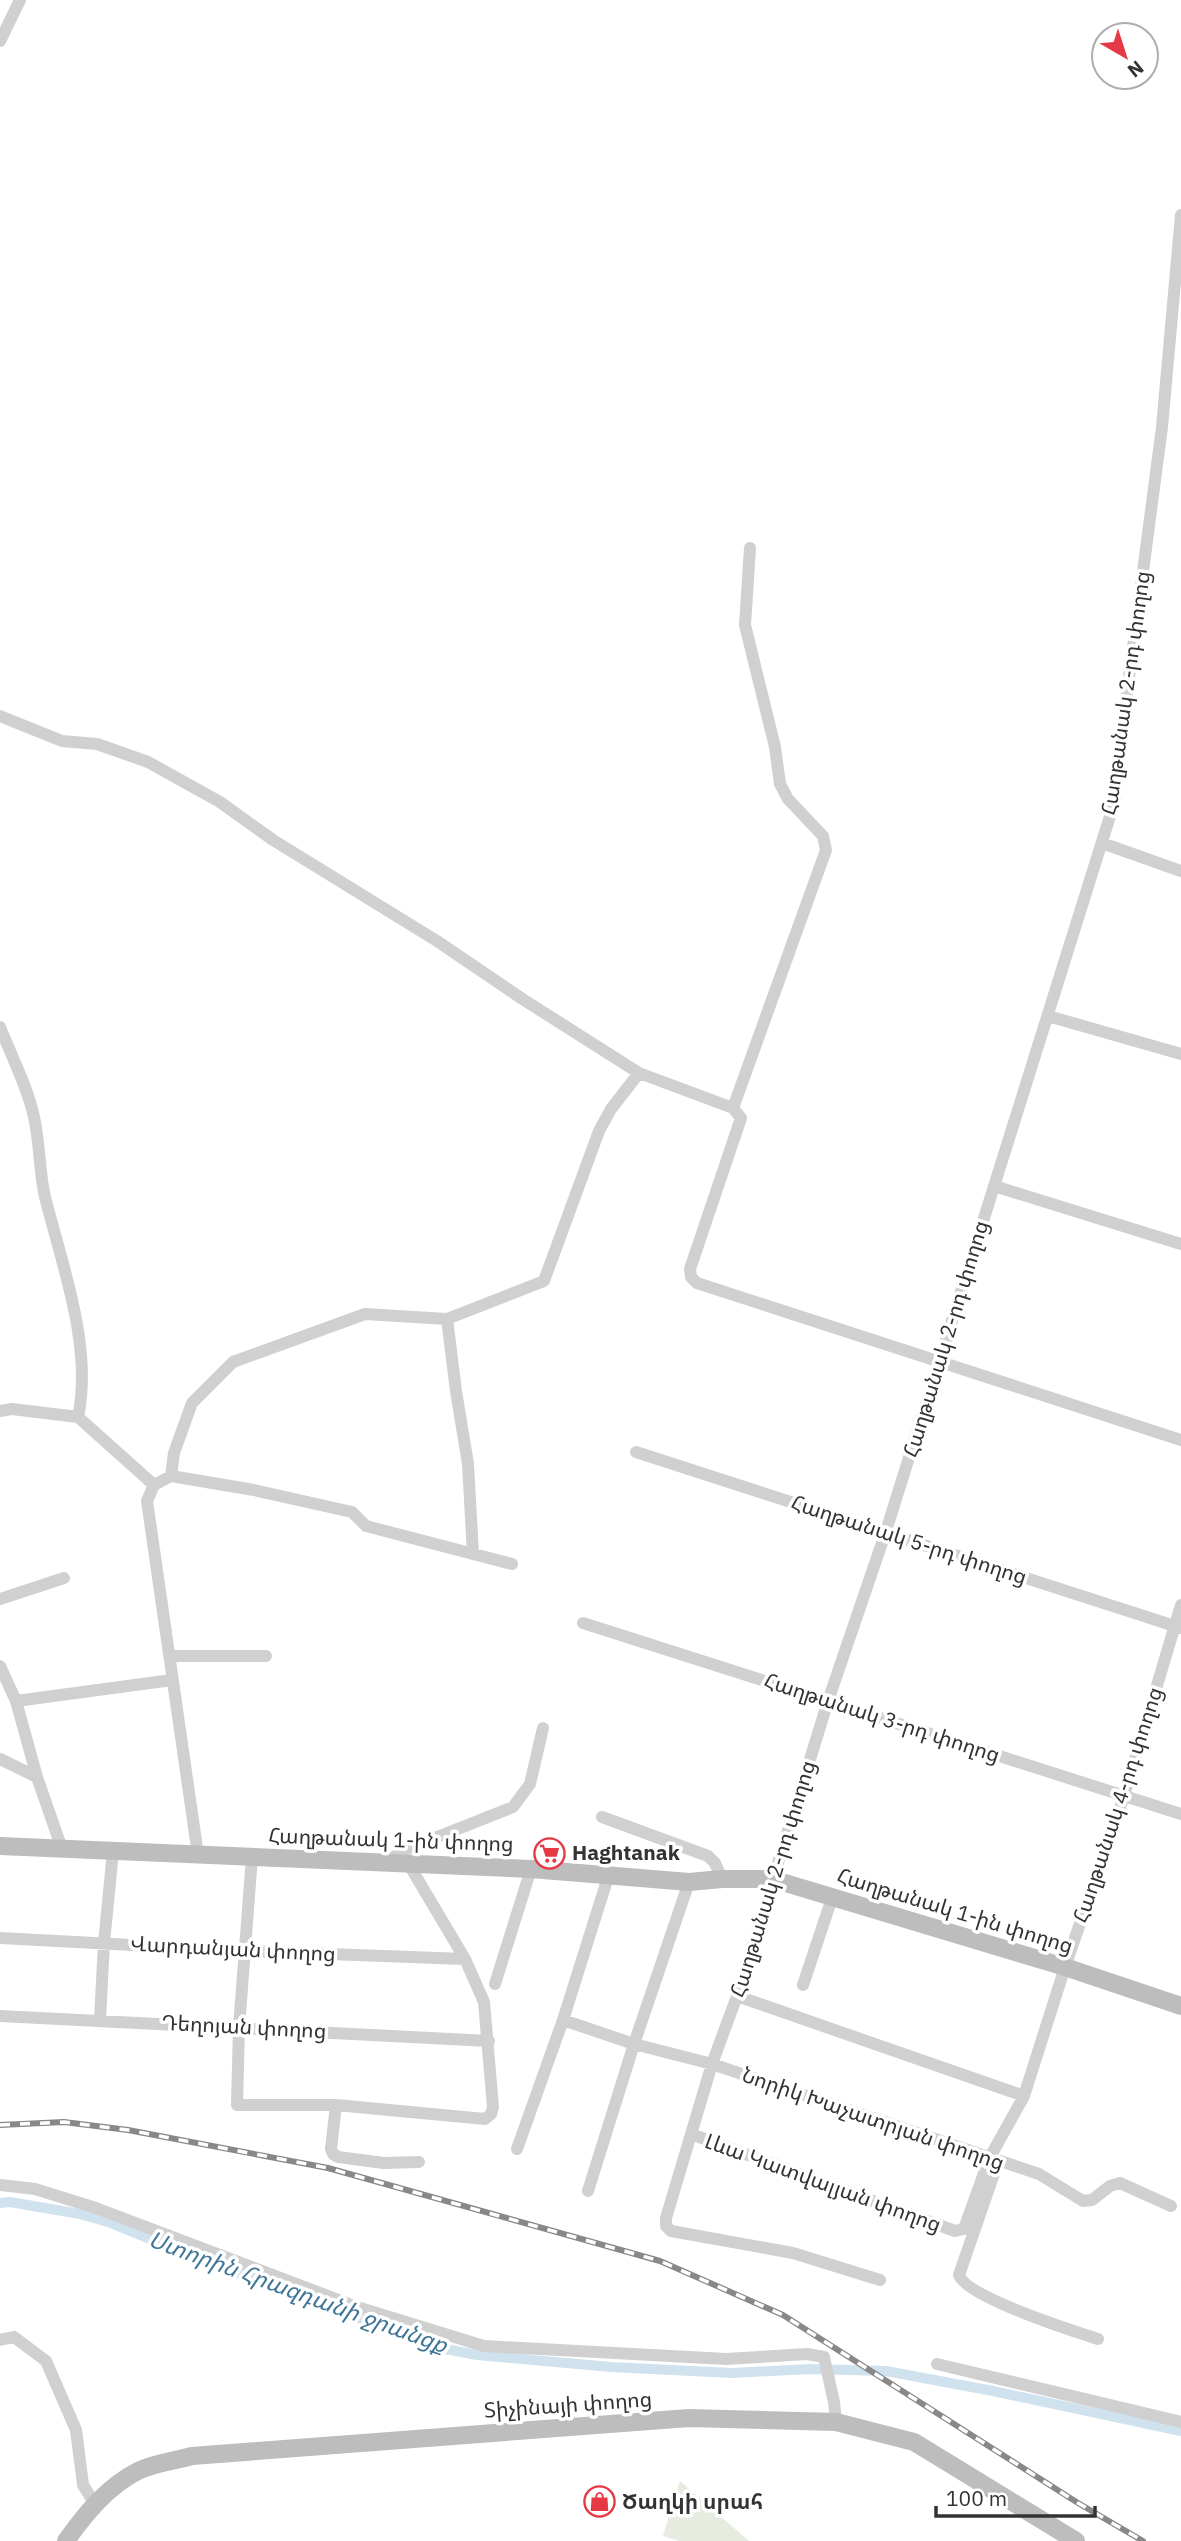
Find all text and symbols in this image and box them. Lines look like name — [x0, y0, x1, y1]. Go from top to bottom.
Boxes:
north arrow — [1090, 21, 1160, 91]
text: N — [1123, 56, 1149, 83]
street label: Հաղթանակ 2-րդ փողոց — [1094, 569, 1156, 817]
street label: Հաղթանակ 2-րդ փողոց — [896, 1217, 994, 1461]
street label: Հաղթանակ 5-րդ փողոց — [788, 1488, 1031, 1590]
street label: Հաղթանակ 3-րդ փողոց — [761, 1666, 1004, 1768]
street label: Հաղթանակ 4-րդ փողոց — [1066, 1683, 1168, 1926]
street label: Հաղթանակ 2-րդ փողոց — [723, 1757, 821, 2001]
street label: Հաղթանակ 1-ին փողոց — [268, 1821, 514, 1857]
supermarket icon: Haghtanak — [532, 1836, 566, 1870]
place label: Haghtanak — [572, 1838, 681, 1866]
street label: Հաղթանակ 1-ին փողոց — [834, 1861, 1077, 1959]
street label: Վարդանյան փողոց — [130, 1929, 336, 1967]
street label: Դեղոյան փողոց — [161, 2008, 327, 2044]
street label: Նորիկ Խաչատրյան փողոց — [738, 2060, 1008, 2176]
street label: Լևա Կատվալյան փողոց — [701, 2126, 945, 2238]
water label: Ստորին Հրազդանի ջրանցք — [145, 2223, 453, 2360]
street label: Տիչինայի փողոց — [483, 2384, 653, 2424]
scale bar — [936, 2474, 1095, 2518]
text: 100 m — [946, 2484, 1007, 2512]
shop icon: Ծաղկի սրահ — [582, 2485, 616, 2519]
place label: Ծաղկի սրահ — [622, 2487, 763, 2515]

